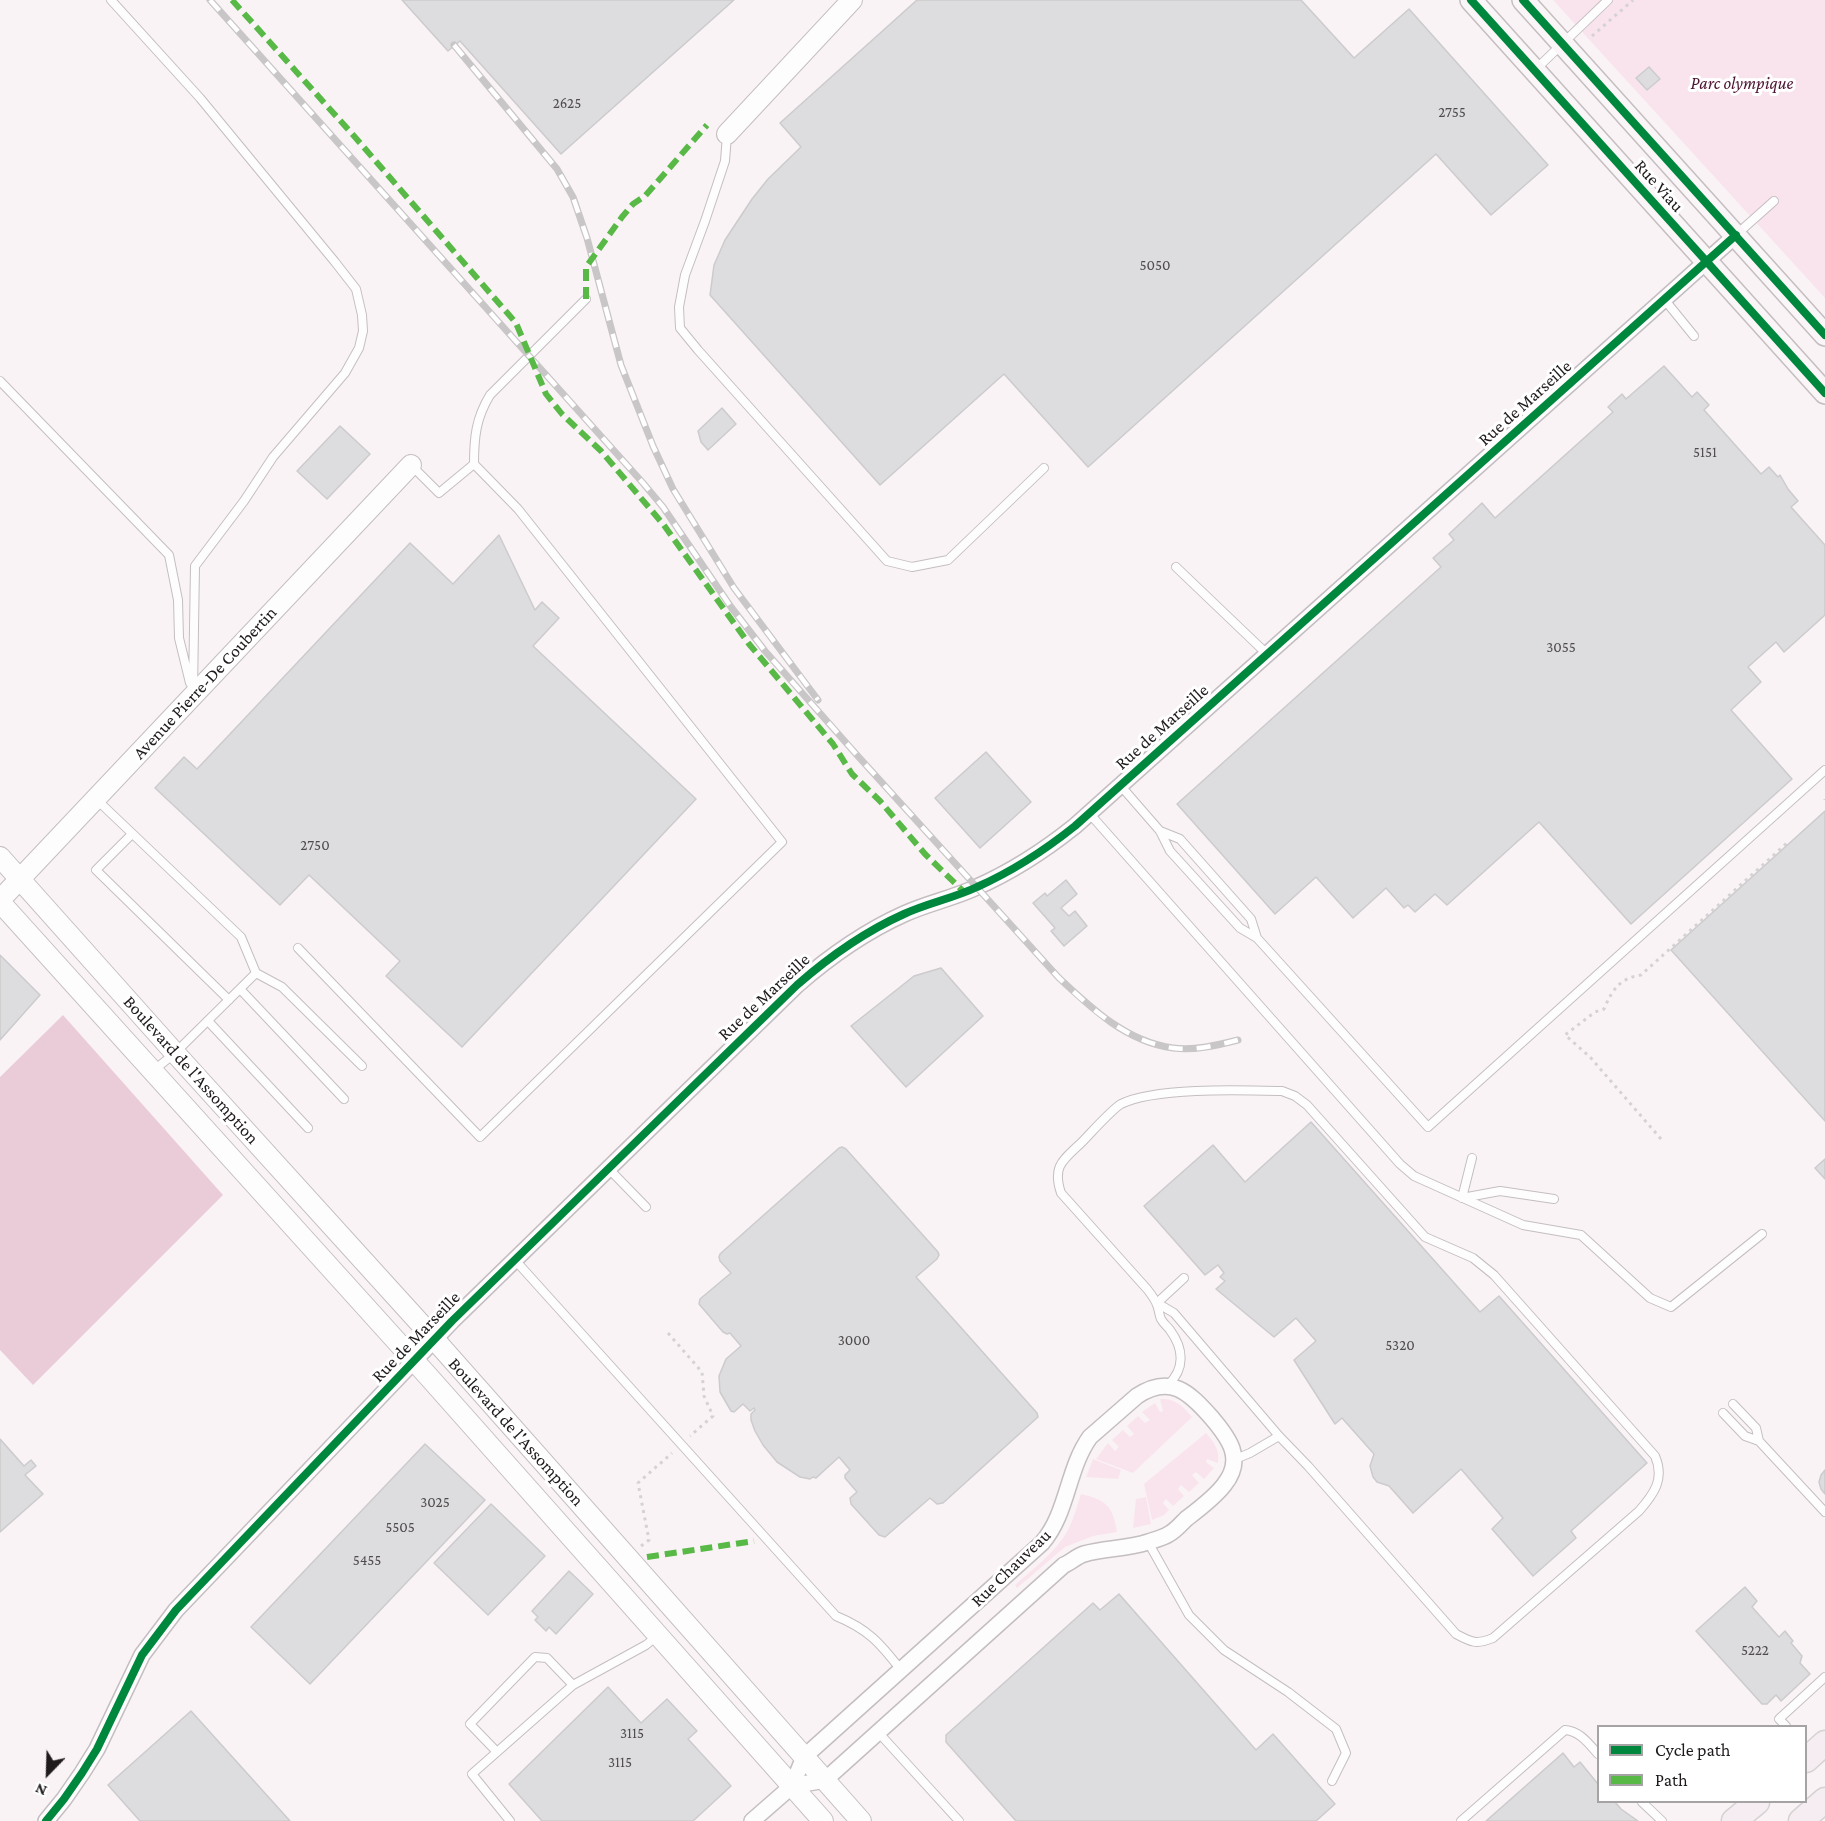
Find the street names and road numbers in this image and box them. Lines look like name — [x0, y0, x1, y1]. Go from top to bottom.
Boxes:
street label: Rue Viau — [1630, 155, 1688, 217]
street label: Rue de Marseille — [1474, 356, 1576, 450]
street label: Avenue Pierre-De Coubertin — [128, 602, 282, 764]
street label: Rue de Marseille — [1111, 680, 1213, 774]
street label: Rue de Marseille — [714, 949, 814, 1045]
street label: Boulevard de l'Assomption — [119, 991, 263, 1149]
street label: Rue de Marseille — [367, 1287, 465, 1387]
street label: Boulevard de l'Assomption — [444, 1353, 588, 1511]
street label: Rue Chauveau — [967, 1525, 1055, 1611]

